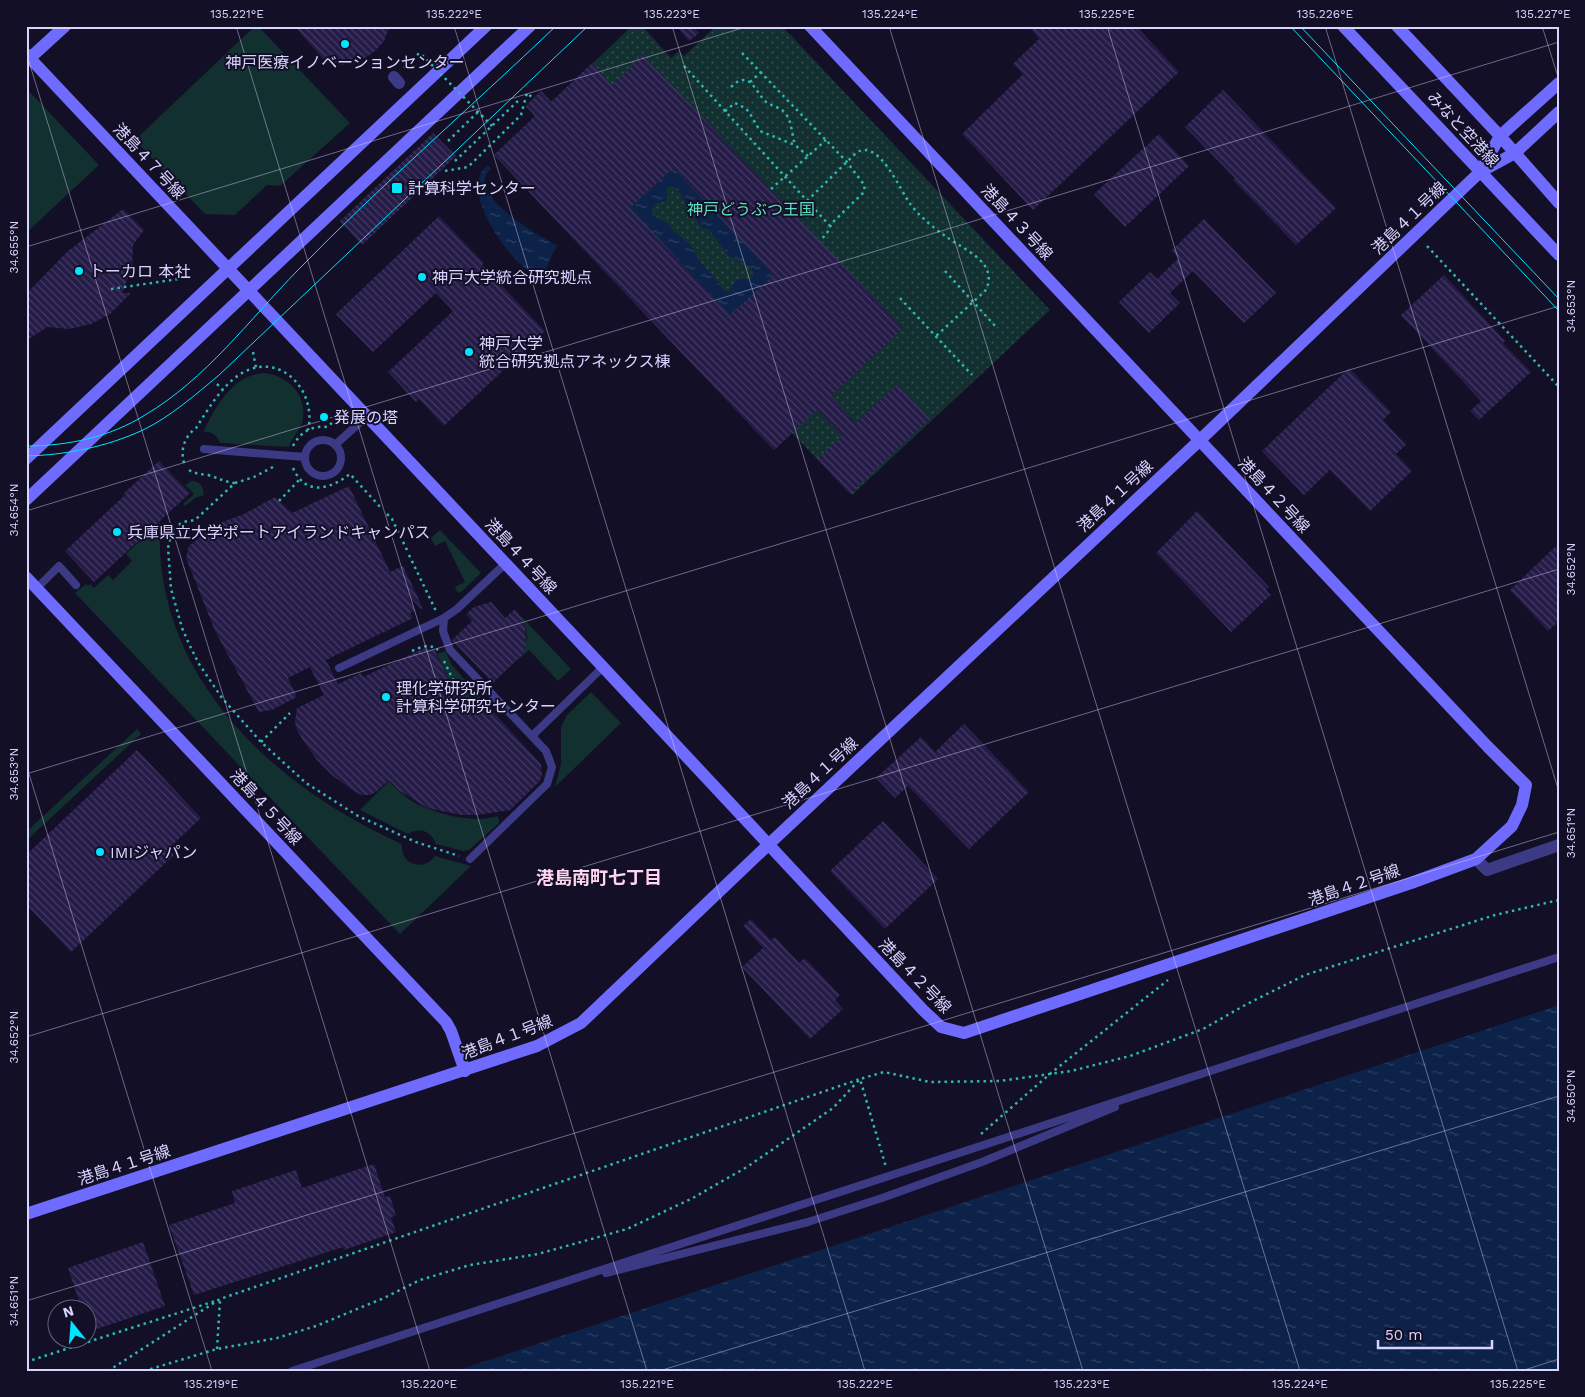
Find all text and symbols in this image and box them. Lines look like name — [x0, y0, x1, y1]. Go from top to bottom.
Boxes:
text: 135.221°E — [210, 7, 264, 21]
text: 135.222°E — [426, 7, 482, 21]
text: 135.223°E — [644, 7, 700, 21]
text: 135.224°E — [862, 7, 918, 21]
text: 135.225°E — [1079, 7, 1135, 21]
text: 135.226°E — [1297, 7, 1353, 21]
text: 135.227°E — [1515, 7, 1571, 21]
marker: 神戸医療イノベーションセンター — [339, 38, 351, 50]
place label: 神戸医療イノベーションセンター — [225, 53, 465, 72]
street label: みなと空港線 — [1423, 87, 1503, 171]
street label: 港島４７号線 — [109, 119, 189, 203]
street label: 港島４１号線 — [1368, 178, 1450, 258]
place label: 計算科学センター — [408, 179, 536, 198]
street label: 港島４３号線 — [977, 180, 1057, 264]
marker: 計算科学センター — [390, 181, 404, 195]
park label: 神戸どうぶつ王国 — [687, 200, 815, 219]
text: 34.655°N — [7, 221, 21, 273]
place label: トーカロ 本社 — [89, 262, 190, 281]
marker: トーカロ 本社 — [73, 265, 85, 277]
place label: 神戸大学統合研究拠点 — [432, 268, 592, 287]
marker: 神戸大学統合研究拠点 — [416, 271, 428, 283]
text: 34.653°N — [1564, 280, 1578, 332]
place label: 神戸大学 統合研究拠点アネックス棟 — [479, 334, 671, 371]
marker: 神戸大学 統合研究拠点アネックス棟 — [463, 346, 475, 358]
place label: 発展の塔 — [334, 408, 398, 427]
marker: 発展の塔 — [318, 411, 330, 423]
street label: 港島４２号線 — [1234, 453, 1314, 537]
street label: 港島４１号線 — [1073, 456, 1157, 536]
text: 34.654°N — [7, 483, 21, 537]
street label: 港島４４号線 — [481, 514, 561, 598]
place label: 兵庫県立大学ポートアイランドキャンパス — [127, 523, 430, 542]
marker: 兵庫県立大学ポートアイランドキャンパス — [111, 526, 123, 538]
text: 34.652°N — [1564, 543, 1578, 595]
place label: 理化学研究所 計算科学研究センター — [396, 679, 556, 716]
marker: 理化学研究所 計算科学研究センター — [380, 691, 392, 703]
street label: 港島４１号線 — [778, 733, 862, 813]
text: 34.653°N — [7, 748, 21, 800]
street label: 港島４５号線 — [226, 765, 306, 849]
text: 34.651°N — [1564, 808, 1578, 858]
place label: IMIジャパン — [110, 843, 197, 862]
marker: IMIジャパン — [94, 846, 106, 858]
street label: 港島４２号線 — [1306, 860, 1402, 910]
district label: 港島南町七丁目 — [536, 867, 662, 888]
street label: 港島４２号線 — [875, 935, 955, 1017]
text: 34.652°N — [7, 1011, 21, 1063]
street label: 港島４１号線 — [459, 1011, 555, 1063]
text: 34.650°N — [1564, 1069, 1578, 1123]
street label: 港島４１号線 — [75, 1141, 173, 1189]
text: 34.651°N — [7, 1276, 21, 1326]
north arrow — [48, 1300, 98, 1350]
text: N — [61, 1302, 75, 1321]
scale bar — [1378, 1317, 1491, 1349]
text: 50 m — [1385, 1326, 1422, 1344]
text: 135.219°E — [184, 1377, 238, 1391]
text: 135.220°E — [401, 1377, 458, 1391]
text: 135.221°E — [620, 1377, 674, 1391]
text: 135.222°E — [837, 1377, 893, 1391]
text: 135.223°E — [1054, 1377, 1110, 1391]
text: 135.224°E — [1272, 1377, 1328, 1391]
text: 135.225°E — [1490, 1377, 1546, 1391]

